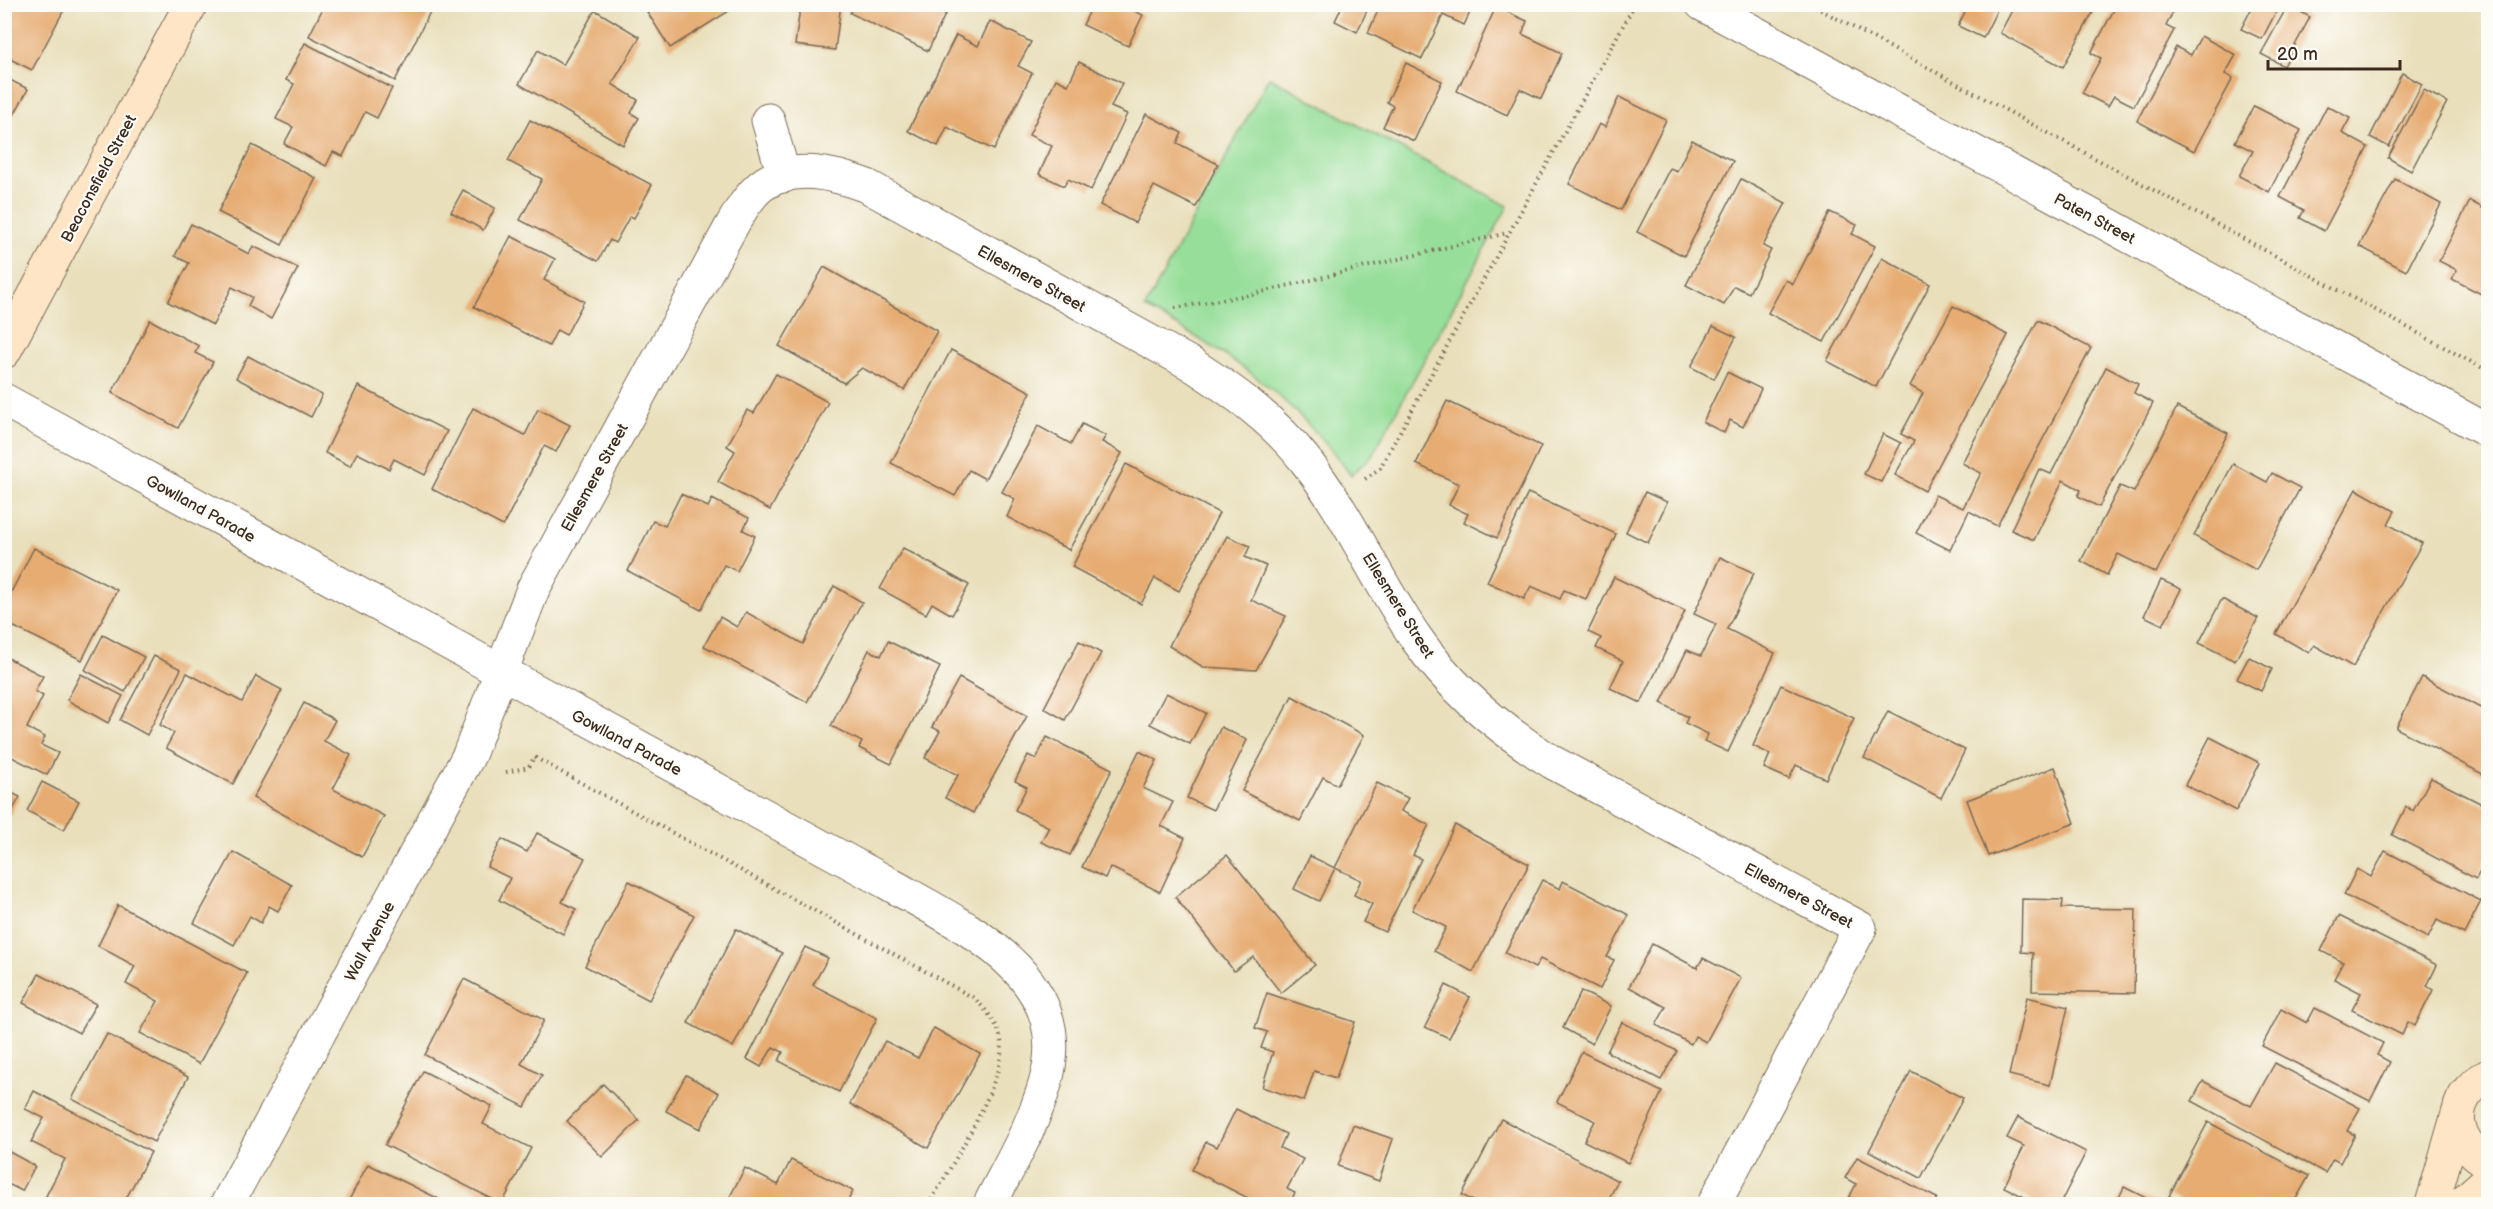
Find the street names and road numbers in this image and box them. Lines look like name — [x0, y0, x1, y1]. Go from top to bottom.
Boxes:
street label: Beaconsfield Street — [58, 112, 141, 246]
street label: Paten Street — [2050, 190, 2138, 249]
street label: Ellesmere Street — [974, 242, 1089, 317]
street label: Ellesmere Street — [558, 420, 633, 535]
street label: Gowlland Parade — [142, 471, 259, 547]
street label: Ellesmere Street — [1358, 550, 1438, 662]
street label: Gowlland Parade — [568, 706, 685, 781]
street label: Ellesmere Street — [1741, 860, 1856, 933]
street label: Wall Avenue — [341, 898, 400, 985]

